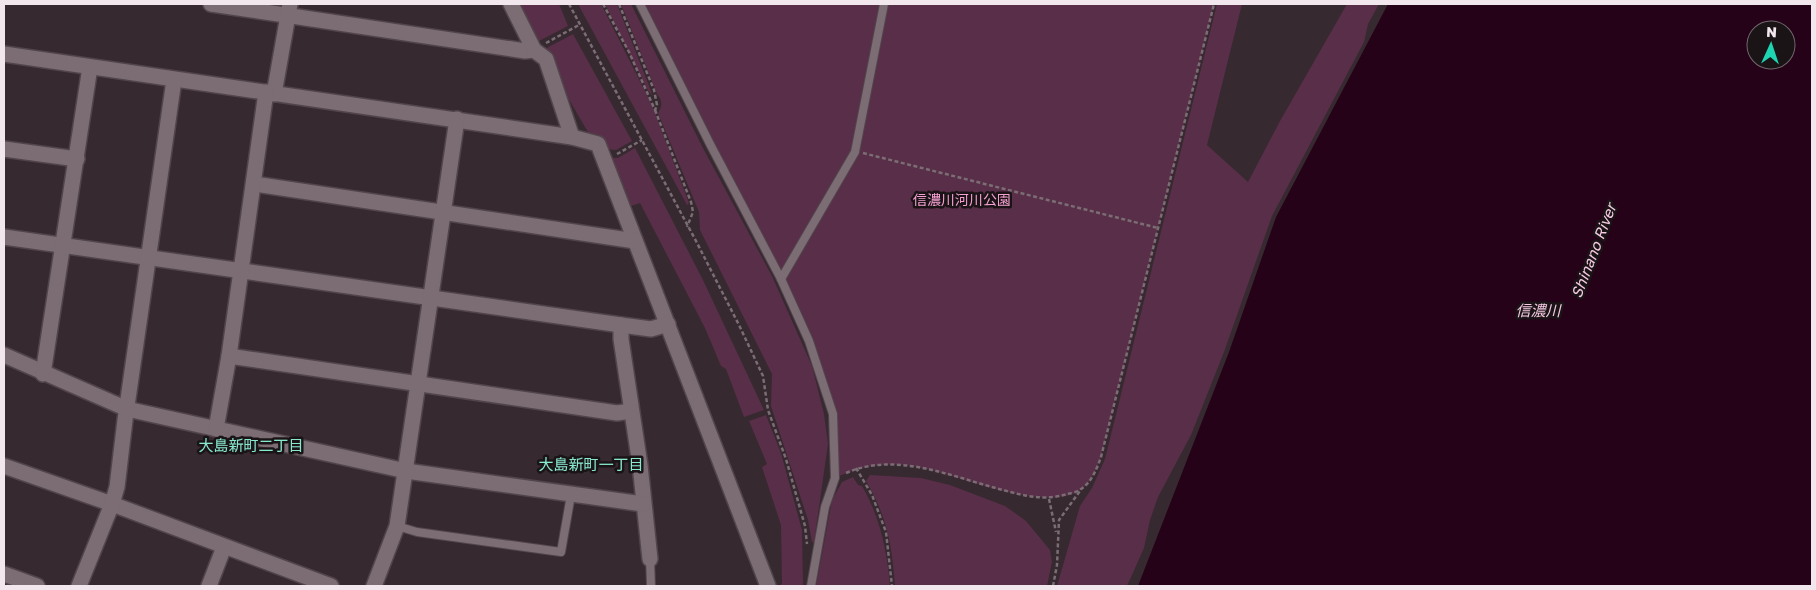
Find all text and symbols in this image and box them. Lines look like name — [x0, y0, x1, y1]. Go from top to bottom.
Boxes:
north arrow — [1746, 20, 1796, 70]
text: N — [1766, 23, 1777, 40]
park label: 信濃川河川公園 — [913, 191, 1011, 208]
water label: Shinano River — [1567, 199, 1620, 300]
water label: 信濃川 — [1515, 301, 1562, 319]
district label: 大島新町二丁目 — [198, 436, 304, 454]
district label: 大島新町一丁目 — [538, 455, 644, 473]

